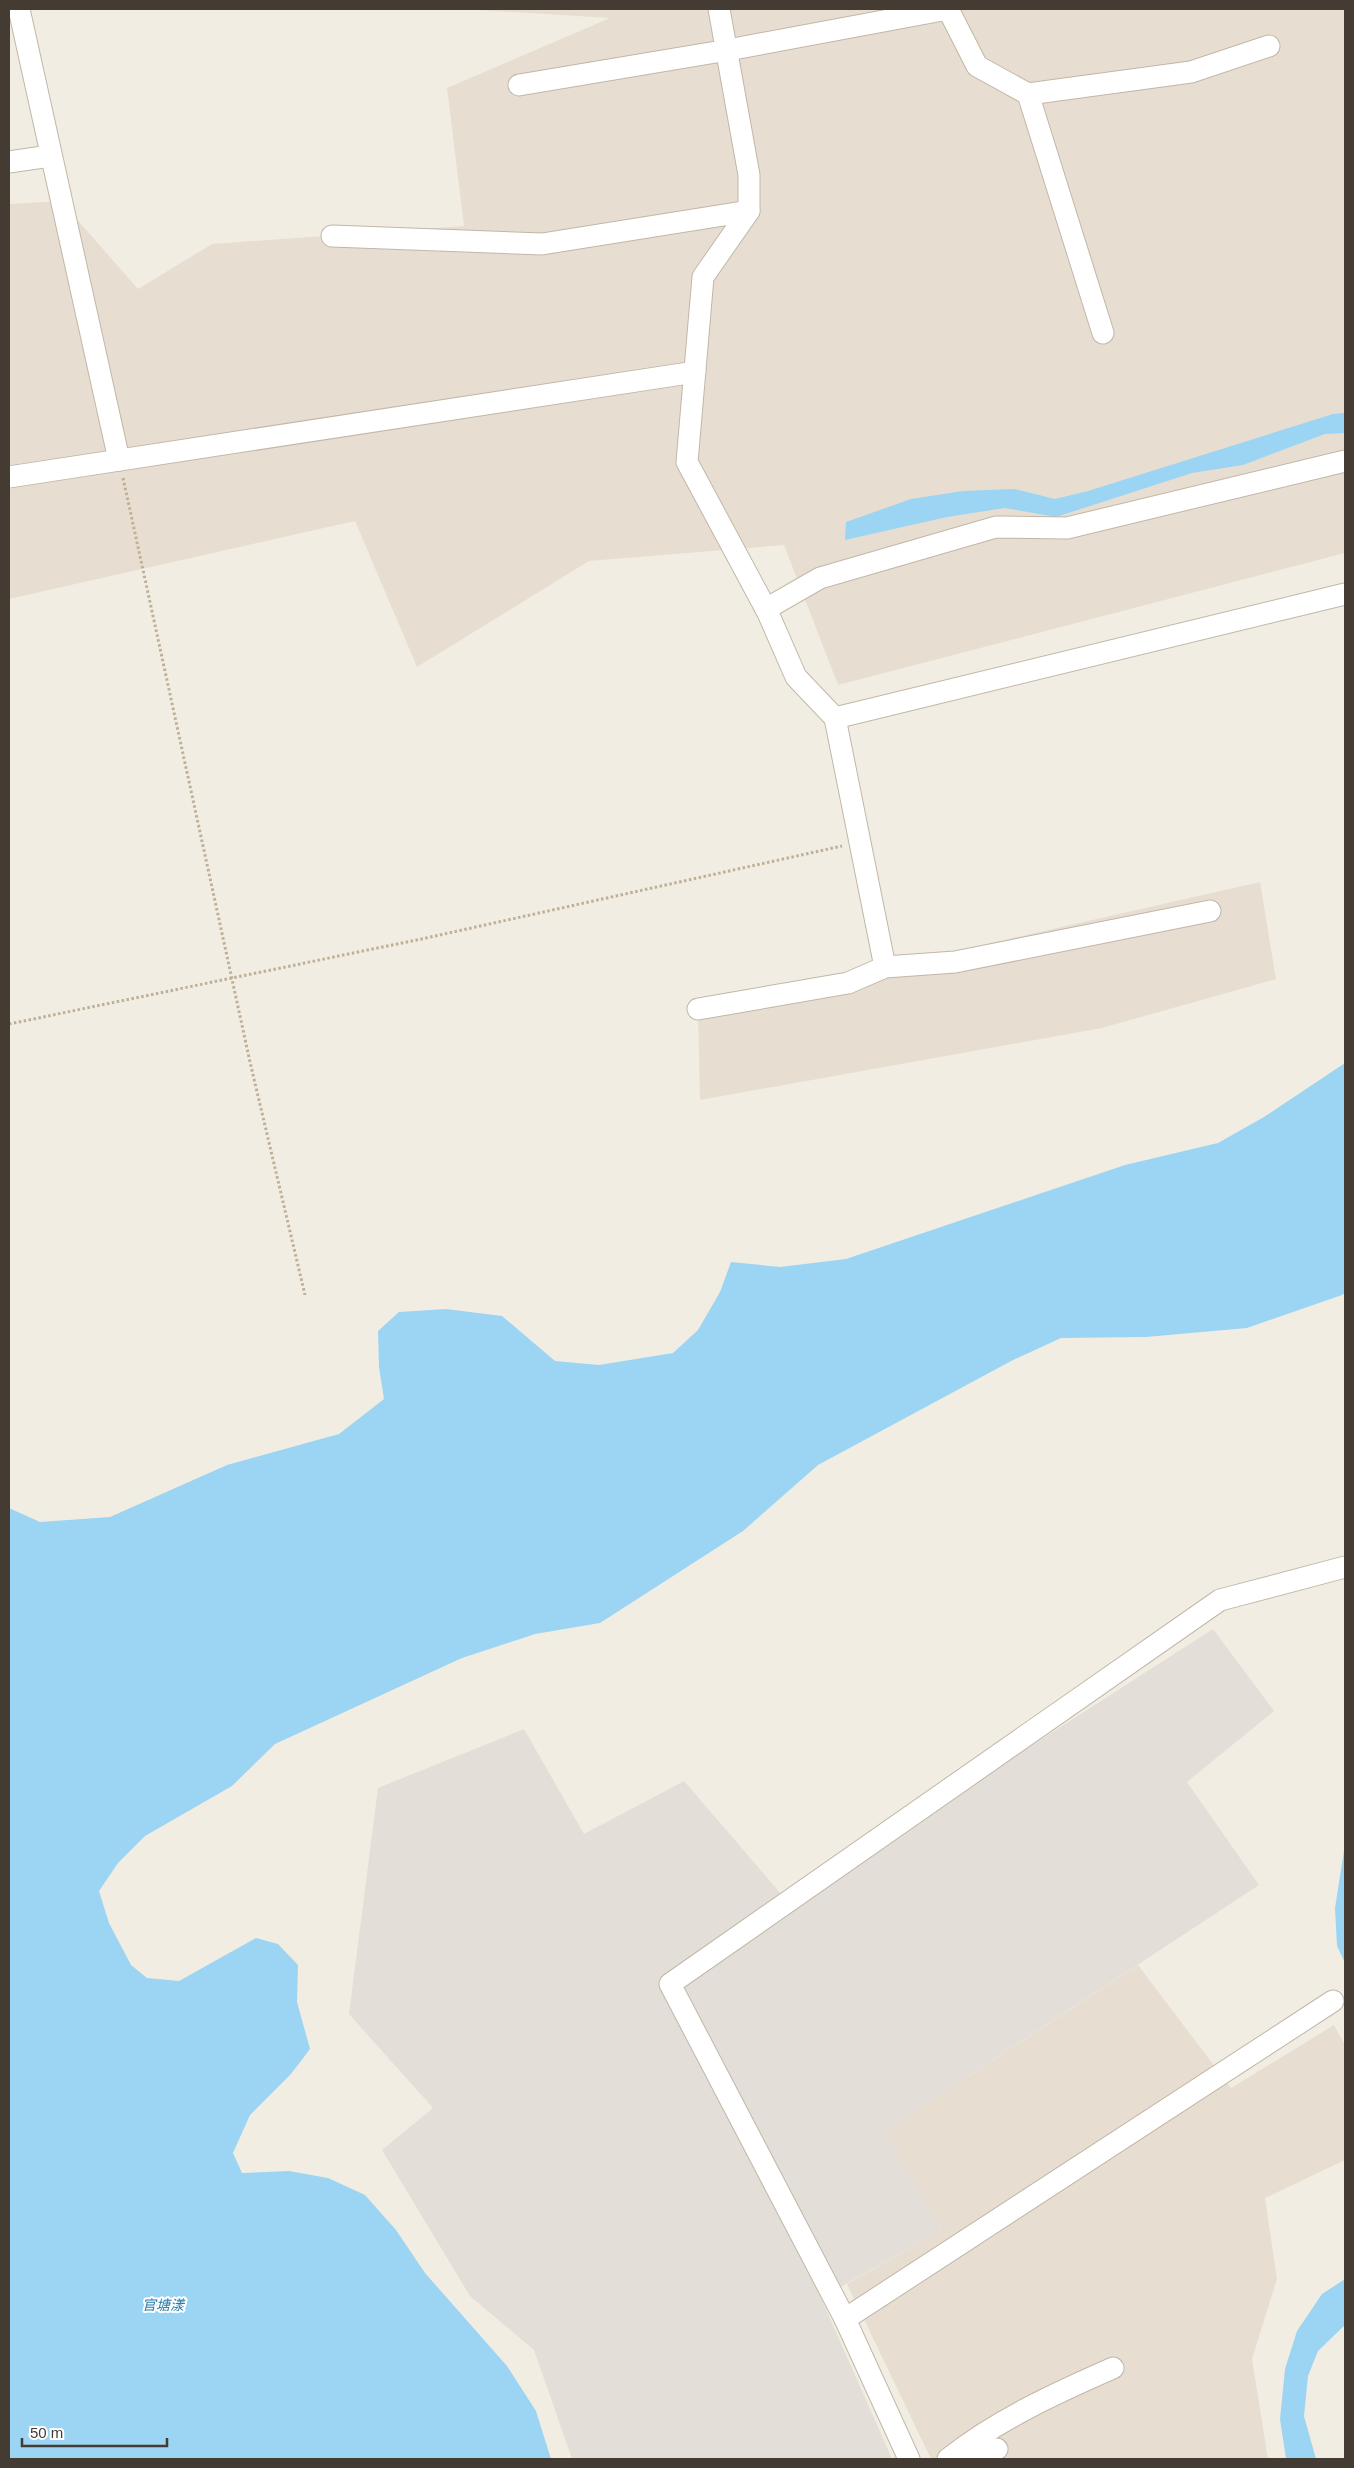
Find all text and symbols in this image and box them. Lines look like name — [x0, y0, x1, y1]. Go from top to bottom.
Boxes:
water label: 官塘漾 — [142, 2297, 186, 2313]
scale bar — [22, 2416, 168, 2448]
text: 50 m — [30, 2424, 63, 2441]

